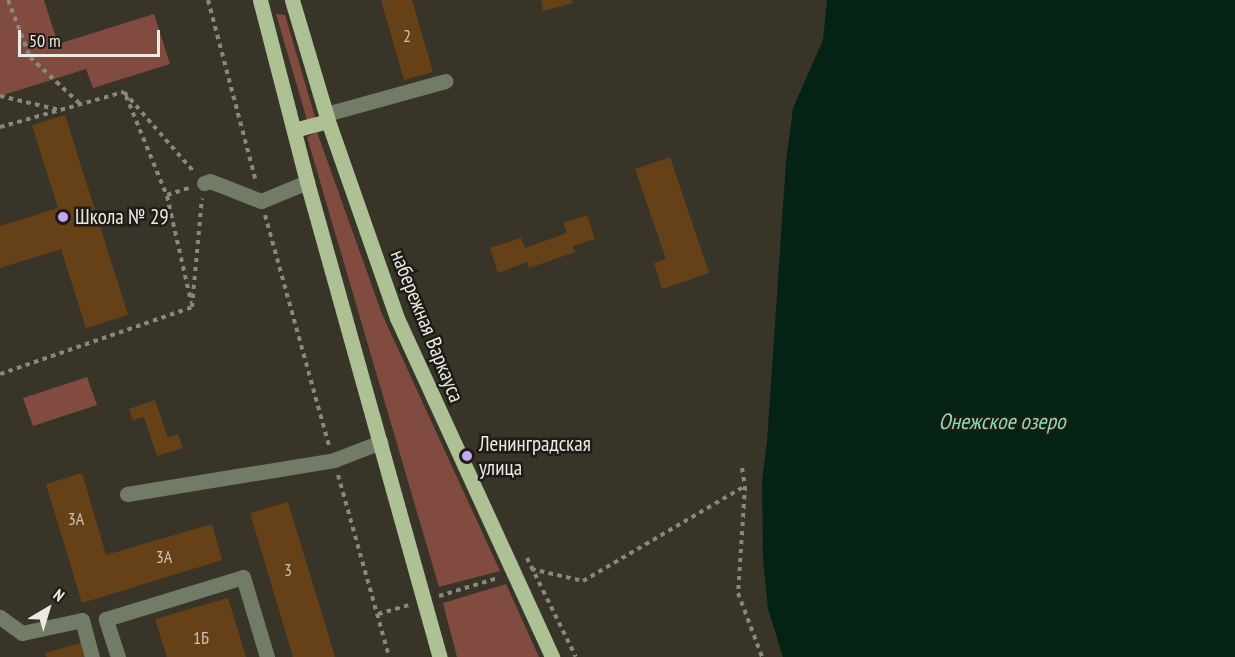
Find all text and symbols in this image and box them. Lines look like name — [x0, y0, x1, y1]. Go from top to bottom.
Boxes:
scale bar — [21, 18, 164, 56]
house number: 2 — [403, 25, 411, 47]
text: 50 m — [29, 29, 61, 52]
place label: Школа № 29 — [75, 204, 169, 230]
marker: Школа № 29 — [56, 210, 70, 224]
street label: набережная Варкауса — [385, 246, 469, 406]
water label: Онежское озеро — [938, 409, 1066, 435]
place label: Ленинградская улица — [479, 431, 591, 481]
marker: Ленинградская улица — [460, 449, 474, 463]
house number: 3А — [68, 508, 84, 530]
house number: 3А — [156, 546, 172, 568]
house number: 3 — [284, 559, 292, 581]
north arrow — [18, 579, 78, 639]
text: N — [50, 584, 69, 605]
house number: 1Б — [193, 627, 209, 649]

